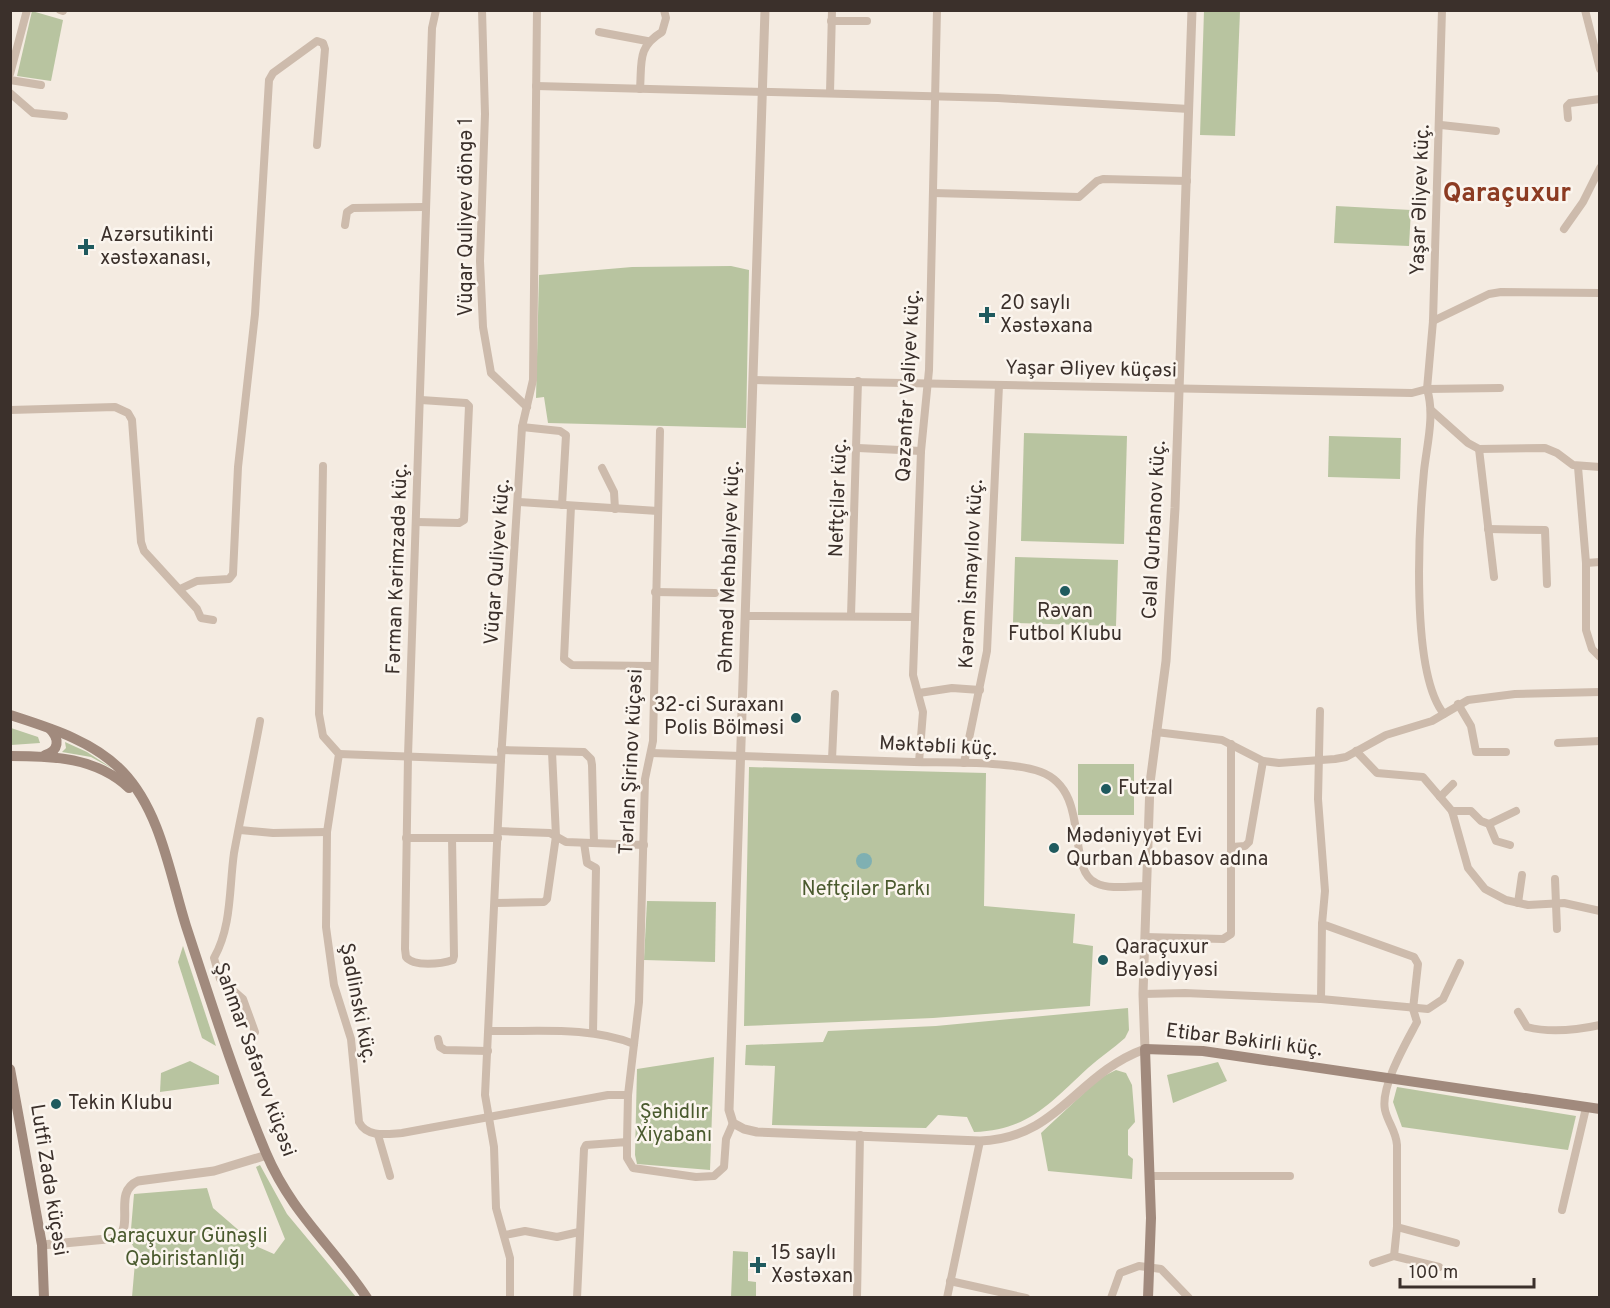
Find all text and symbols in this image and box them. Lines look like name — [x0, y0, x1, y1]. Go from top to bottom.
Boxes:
street label: Vüqar Quliyev döngə 1 — [454, 118, 480, 316]
street label: Yaşar Əliyev küç. — [1405, 124, 1437, 276]
district label: Qaraçuxur — [1443, 178, 1571, 211]
place label: Azərsutikinti xəstəxanası, — [100, 223, 214, 272]
marker: Azərsutikinti xəstəxanası, — [77, 238, 95, 256]
street label: Qəzənfər Vəliyev küç. — [891, 289, 927, 483]
place label: 20 saylı Xəstəxana — [1000, 291, 1093, 340]
marker: 20 saylı Xəstəxana — [978, 306, 996, 324]
street label: Yaşar Əliyev küçəsi — [1005, 356, 1177, 384]
street label: Neftçilər küç. — [824, 438, 854, 558]
street label: Cəlal Qurbanov küç. — [1137, 440, 1173, 620]
street label: Əhməd Mehbalıyev küç. — [713, 460, 747, 674]
street label: Fərman Kərimzadə küç. — [381, 463, 415, 675]
street label: Vüqar Quliyev küç. — [479, 478, 517, 646]
street label: Kərəm İsmayılov küç. — [953, 478, 990, 669]
marker: Rəvan Futbol Klubu — [1058, 584, 1072, 598]
place label: Rəvan Futbol Klubu — [1008, 599, 1122, 648]
street label: Tərlan Şirinov küçəsi — [614, 668, 650, 856]
place label: 32-ci Suraxanı Polis Bölməsi — [653, 693, 784, 742]
marker: 32-ci Suraxanı Polis Bölməsi — [789, 711, 803, 725]
street label: Məktəbli küç. — [878, 731, 998, 763]
place label: Futzal — [1118, 776, 1173, 802]
marker: Futzal — [1099, 782, 1113, 796]
place label: Mədəniyyət Evi Qurban Abbasov adına — [1066, 824, 1268, 873]
marker: Mədəniyyət Evi Qurban Abbasov adına — [1047, 841, 1061, 855]
park label: Neftçilər Parkı — [802, 877, 930, 903]
place label: Qaraçuxur Bələdiyyəsi — [1115, 935, 1218, 984]
street label: Şadlinski küç. — [333, 941, 381, 1065]
marker: Qaraçuxur Bələdiyyəsi — [1096, 953, 1110, 967]
street label: Şahmar Səfərov küçəsi — [207, 959, 301, 1161]
street label: Etibar Bəkirli küç. — [1164, 1018, 1324, 1064]
place label: Tekin Klubu — [68, 1091, 172, 1117]
marker: Tekin Klubu — [49, 1097, 63, 1111]
park label: Şəhidlır Xiyabanı — [636, 1100, 712, 1149]
street label: Lutfi Zadə küçəsi — [23, 1102, 73, 1258]
park label: Qaraçuxur Günəşli Qəbiristanlığı — [102, 1224, 268, 1273]
place label: 15 saylı Xəstəxan — [771, 1241, 853, 1290]
scale bar — [1400, 1251, 1534, 1289]
marker: 15 saylı Xəstəxan — [749, 1256, 767, 1274]
text: 100 m — [1409, 1262, 1458, 1285]

